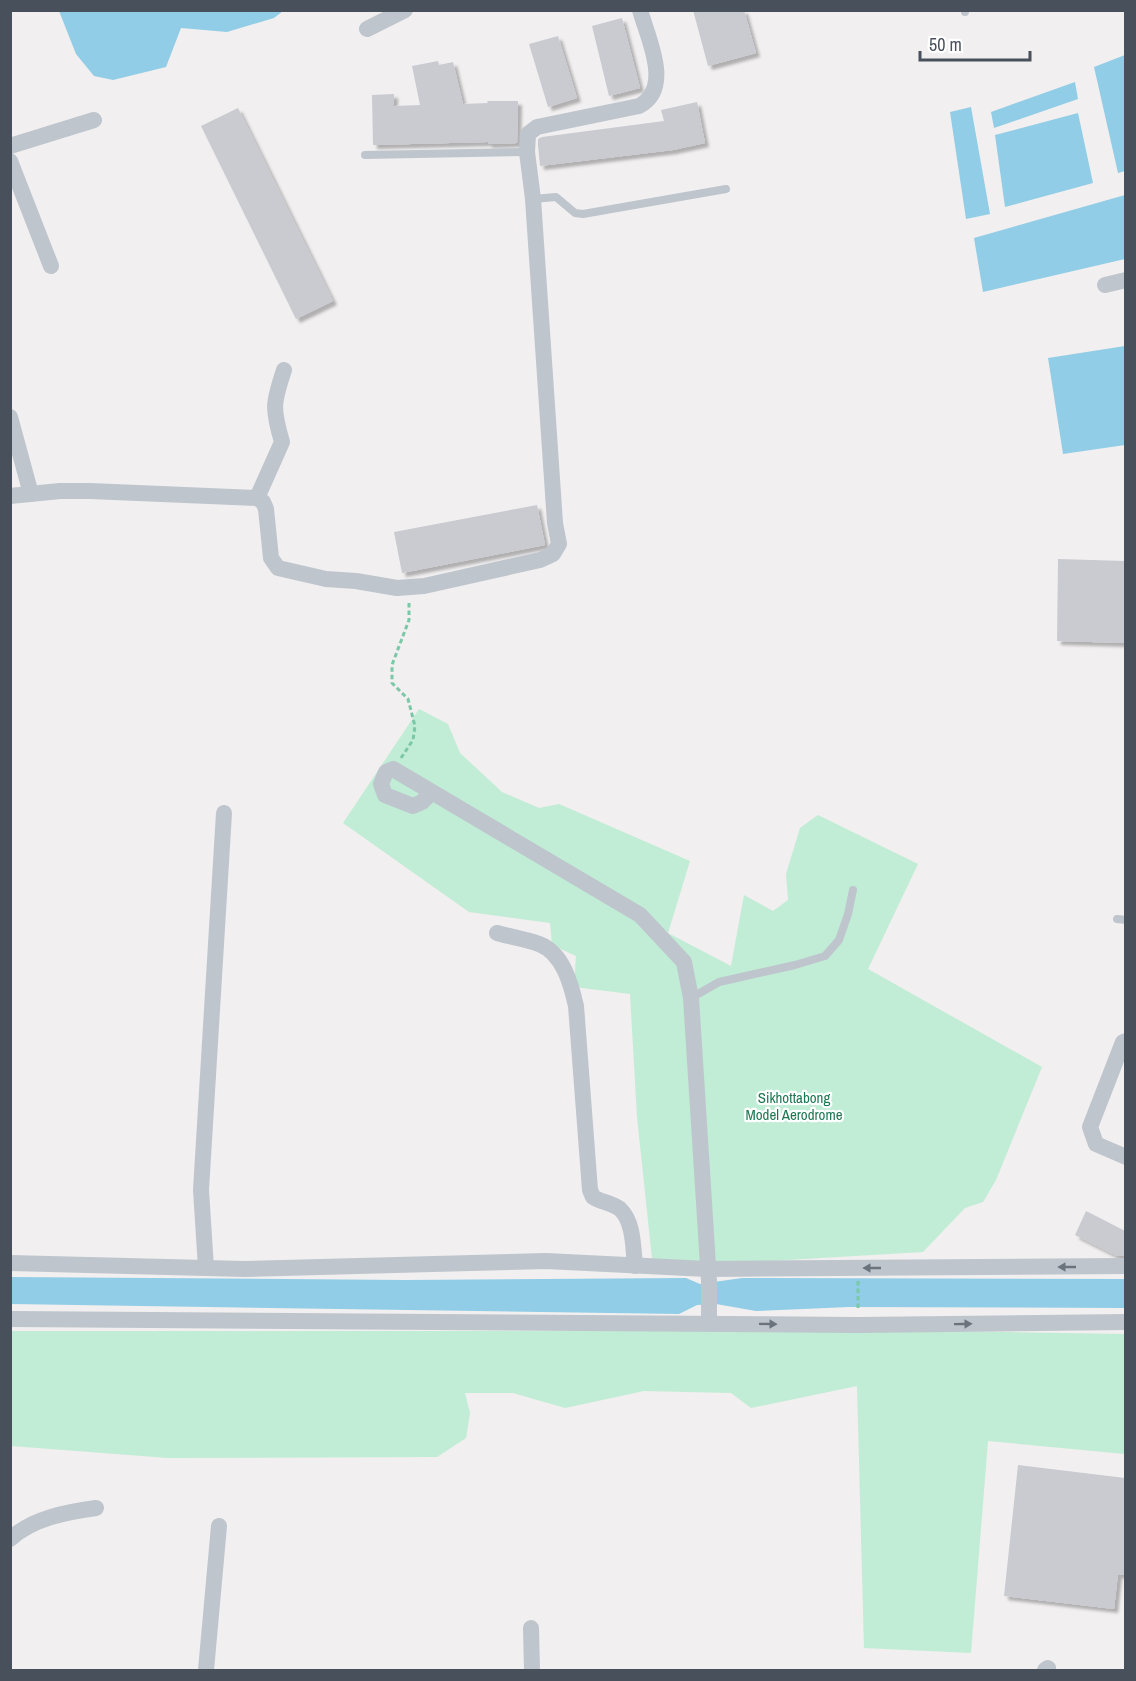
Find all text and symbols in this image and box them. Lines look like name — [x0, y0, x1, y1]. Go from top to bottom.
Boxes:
scale bar — [920, 24, 1030, 62]
text: 50 m — [929, 32, 962, 57]
park label: Sikhottabong Model Aerodrome — [745, 1087, 843, 1125]
one-way arrow — [1058, 1262, 1077, 1272]
one-way arrow — [863, 1263, 882, 1273]
one-way arrow — [758, 1319, 777, 1329]
one-way arrow — [953, 1319, 972, 1329]

